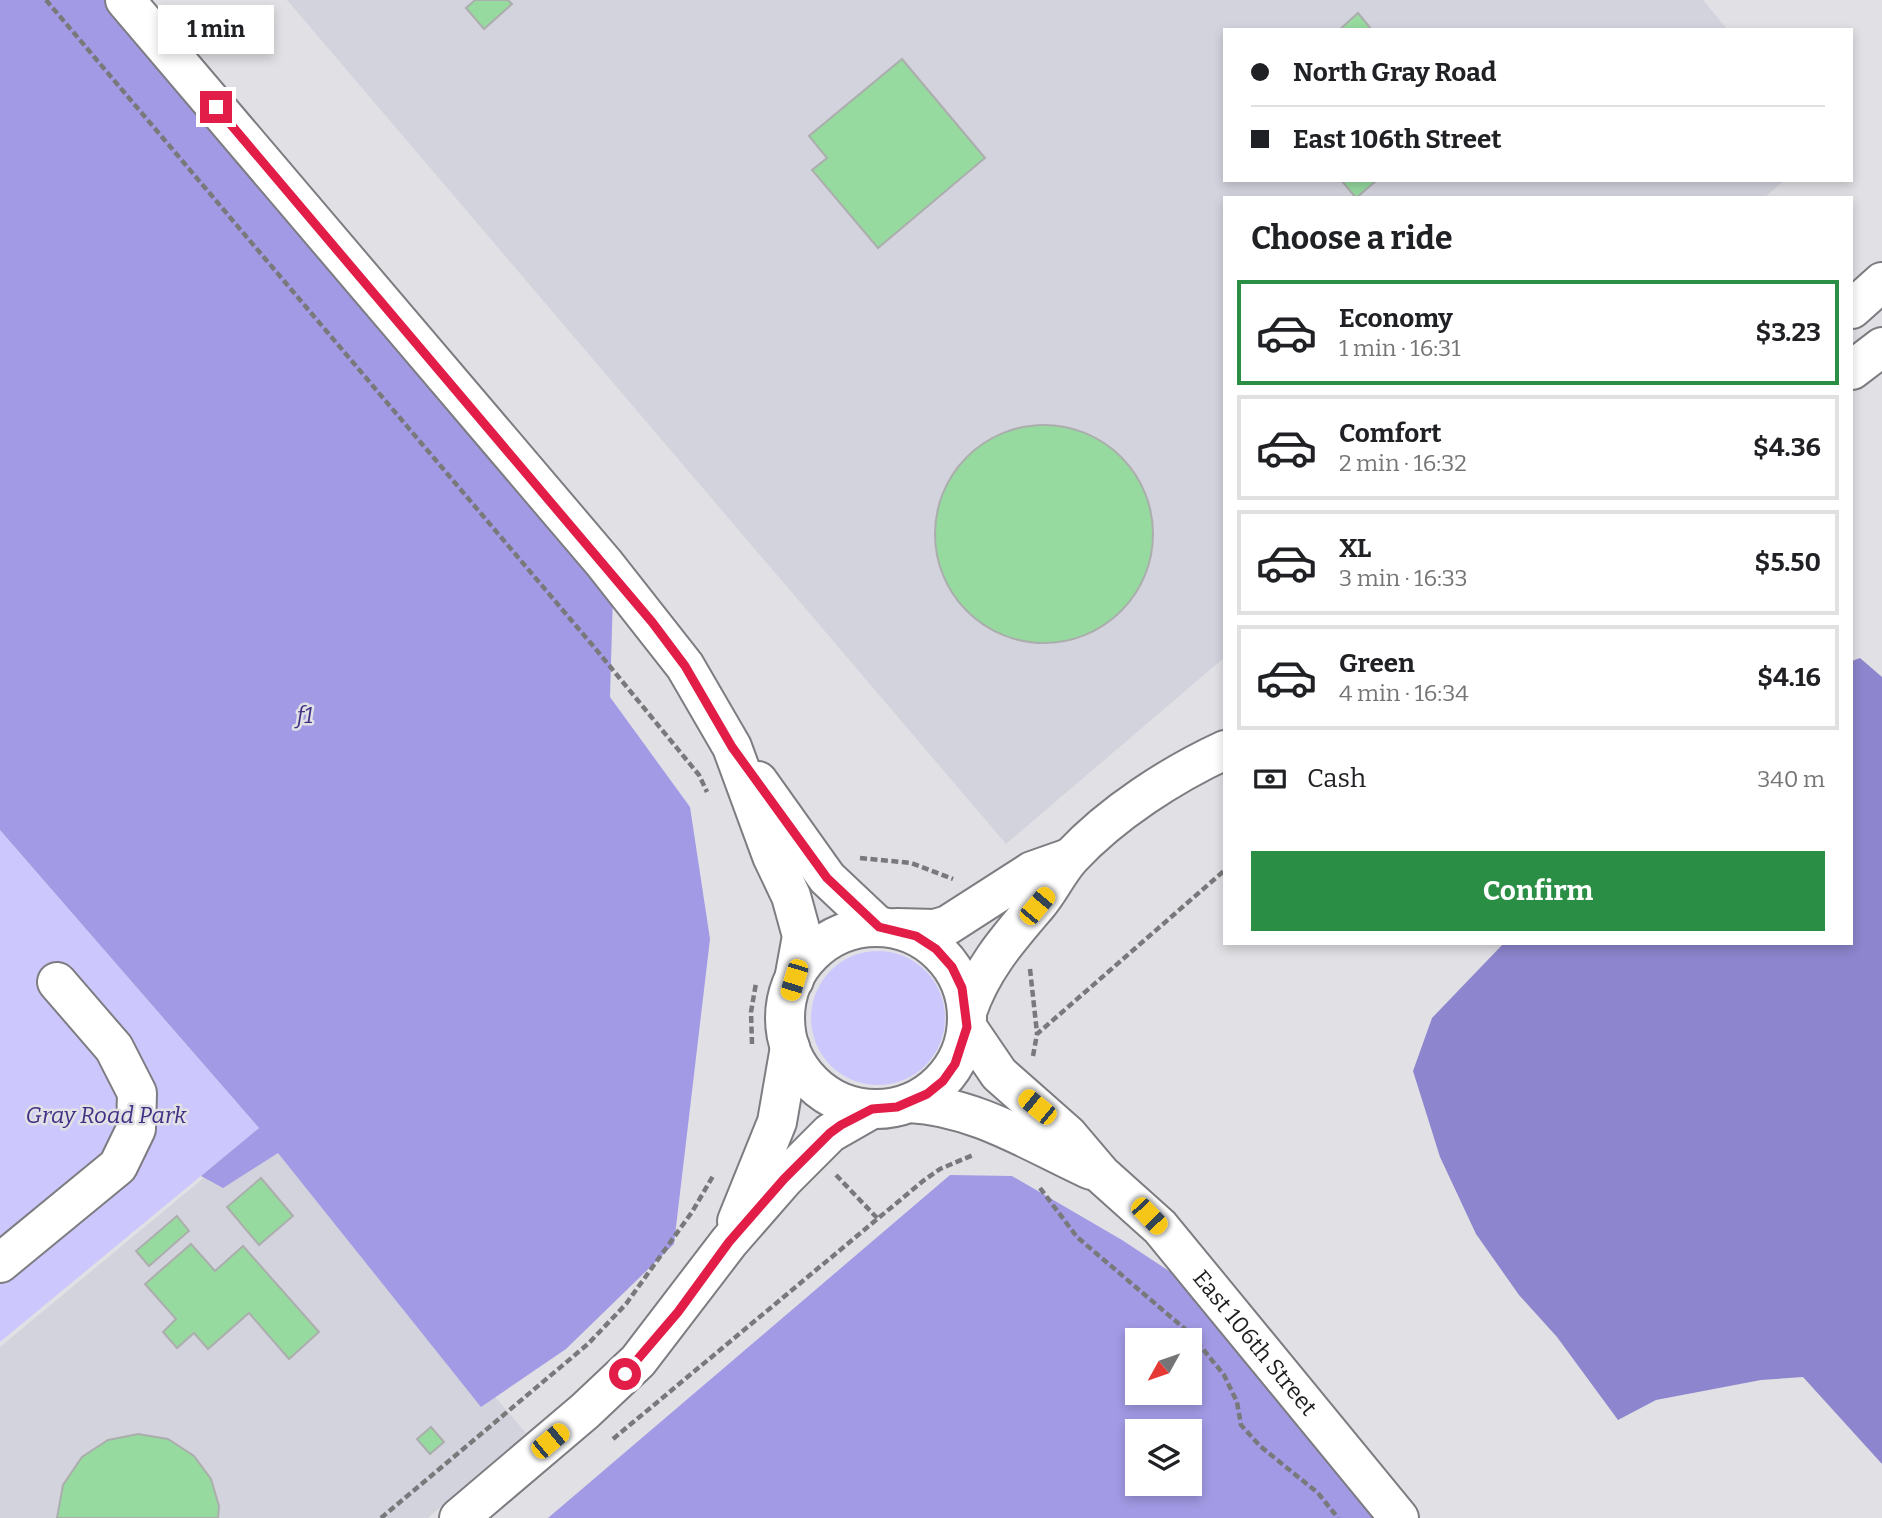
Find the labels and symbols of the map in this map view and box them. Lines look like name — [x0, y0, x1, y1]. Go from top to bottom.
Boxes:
callout: 1 min — [158, 6, 274, 55]
route end — [200, 91, 232, 123]
park label: f1 — [294, 701, 313, 729]
car — [1016, 883, 1059, 929]
car — [778, 957, 811, 1003]
car — [1015, 1086, 1060, 1128]
park label: Gray Road Park — [25, 1101, 187, 1129]
car — [1127, 1194, 1172, 1238]
street label: East 106th Street — [1187, 1264, 1323, 1421]
north arrow — [1125, 1328, 1202, 1405]
route start — [609, 1358, 641, 1390]
car — [528, 1419, 573, 1463]

